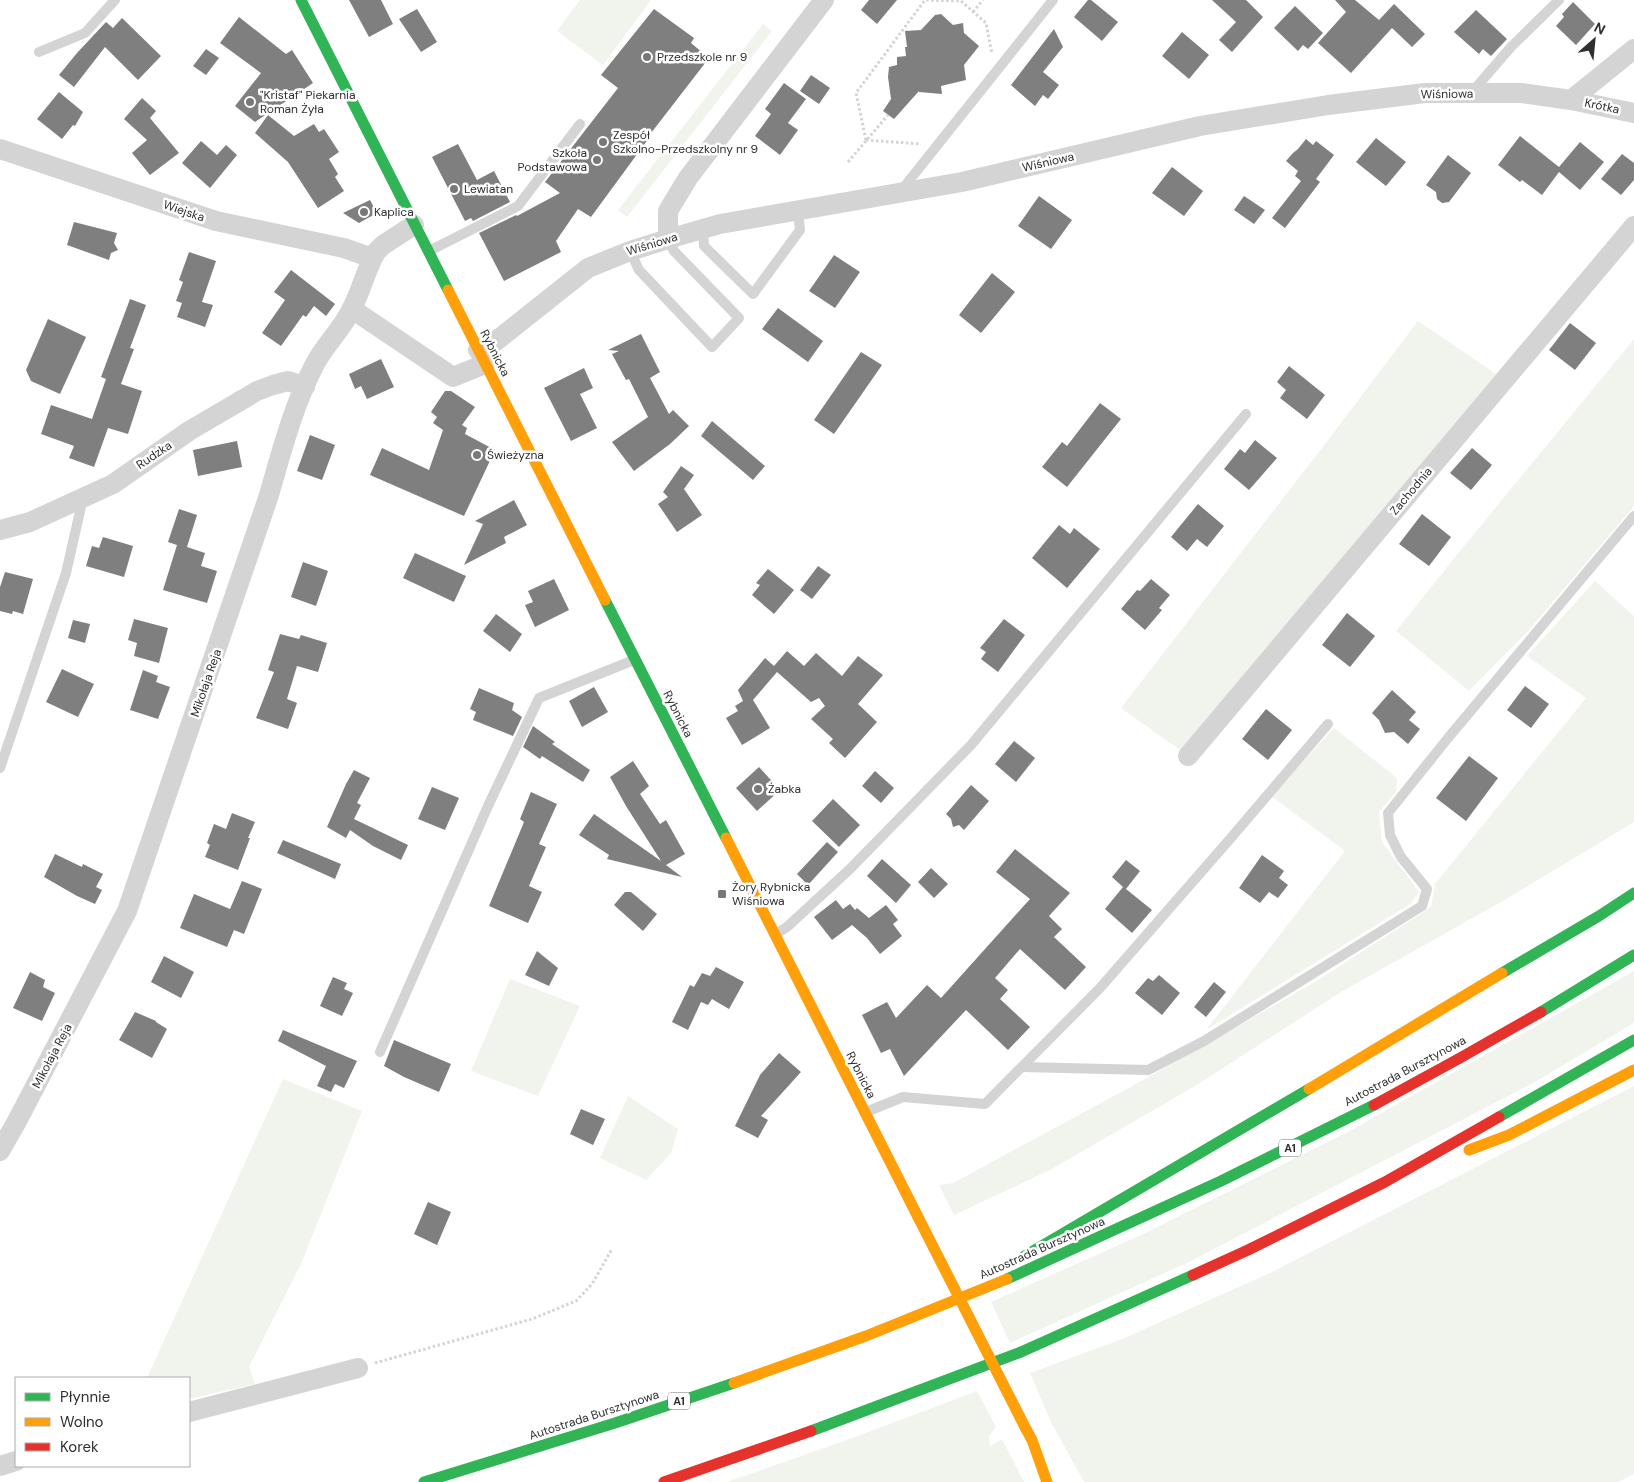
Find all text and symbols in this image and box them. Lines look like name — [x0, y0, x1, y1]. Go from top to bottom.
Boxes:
north arrow — [1569, 15, 1619, 65]
text: N — [1591, 18, 1609, 39]
place label: Przedszkole nr 9 — [657, 49, 747, 65]
marker: Przedszkole nr 9 — [641, 51, 653, 63]
street label: Wiśniowa — [1421, 86, 1473, 102]
place label: "Kristaf" Piekarnia Roman Żyła — [260, 87, 356, 117]
street label: Krótka — [1583, 95, 1621, 117]
marker: "Kristaf" Piekarnia Roman Żyła — [244, 96, 256, 108]
place label: Zespół Szkolno-Przedszkolny nr 9 — [613, 127, 758, 157]
marker: Zespół Szkolno-Przedszkolny nr 9 — [597, 136, 609, 148]
place label: Szkoła Podstawowa — [518, 145, 587, 175]
street label: Wiśniowa — [1021, 148, 1075, 176]
marker: Szkoła Podstawowa — [591, 154, 603, 166]
place label: Lewiatan — [464, 181, 513, 197]
marker: Lewiatan — [448, 183, 460, 195]
street label: Wiejska — [161, 196, 207, 226]
place label: Kaplica — [374, 204, 414, 220]
marker: Kaplica — [358, 206, 370, 218]
street label: Wiśniowa — [624, 229, 680, 259]
street label: Rybnicka — [476, 327, 514, 379]
street label: Rudzka — [133, 437, 175, 473]
place label: Świeżyzna — [487, 447, 544, 463]
marker: Świeżyzna — [471, 449, 483, 461]
street label: Zachodnia — [1386, 464, 1436, 518]
street label: Mikołaja Reja — [187, 647, 225, 719]
street label: Rybnicka — [659, 688, 697, 740]
place label: Żabka — [768, 781, 801, 797]
marker: Żabka — [752, 783, 764, 795]
place label: Żory Rybnicka Wiśniowa — [732, 879, 810, 909]
marker: Żory Rybnicka Wiśniowa — [716, 888, 728, 900]
street label: Mikołaja Reja — [28, 1021, 76, 1091]
street label: Autostrada Bursztynowa — [1341, 1032, 1469, 1110]
street label: Rybnicka — [842, 1049, 880, 1101]
road number: A1 — [1279, 1140, 1301, 1156]
street label: Autostrada Bursztynowa — [977, 1213, 1107, 1283]
legend — [15, 1377, 190, 1467]
street label: Autostrada Bursztynowa — [527, 1386, 661, 1444]
text: Płynnie — [60, 1387, 110, 1407]
road number: A1 — [668, 1392, 690, 1410]
text: Wolno — [60, 1412, 104, 1432]
text: Korek — [60, 1437, 99, 1457]

